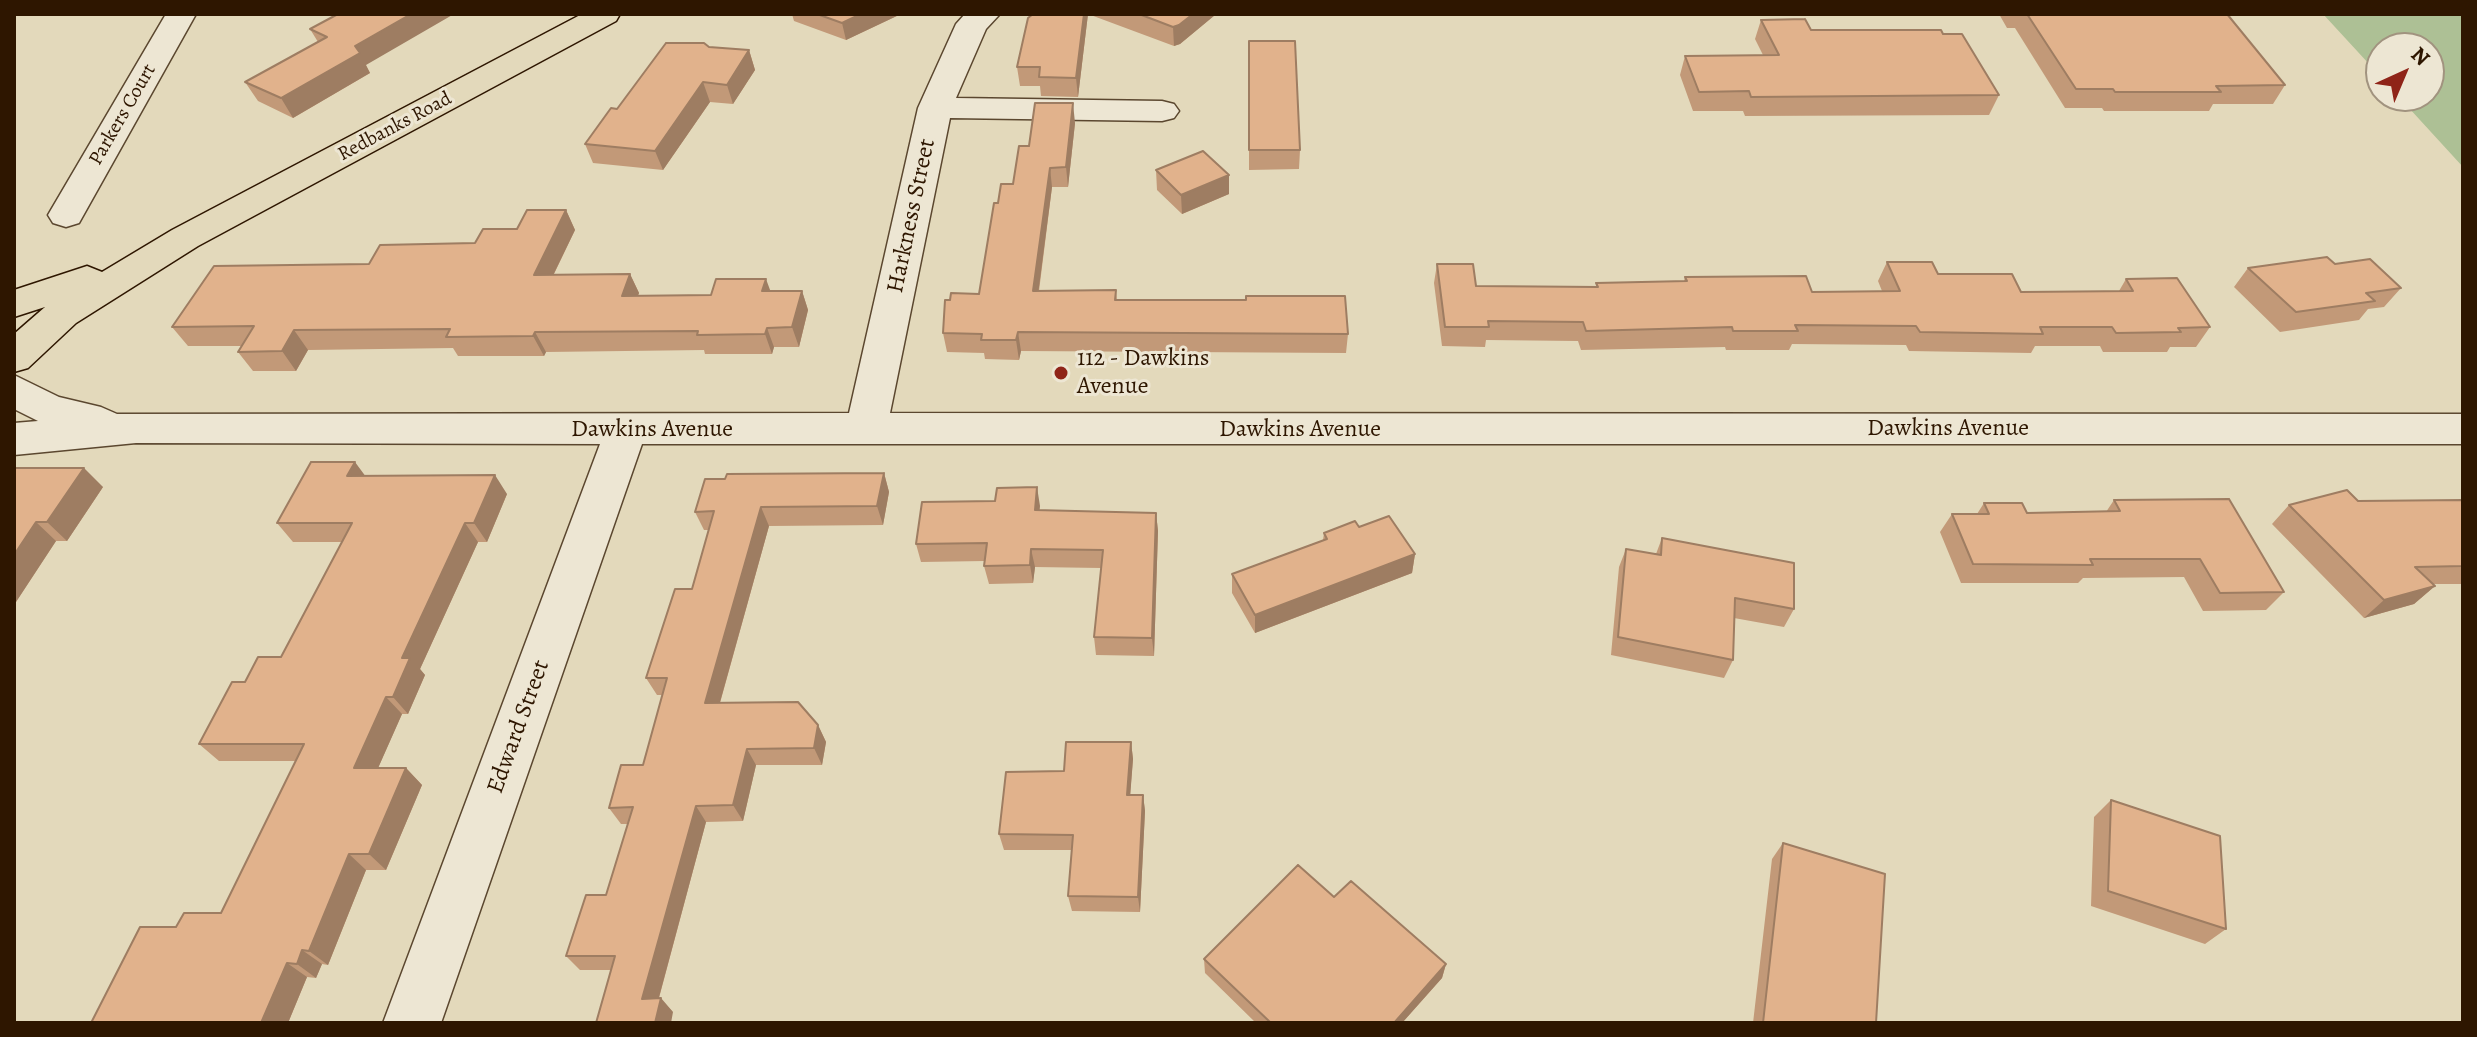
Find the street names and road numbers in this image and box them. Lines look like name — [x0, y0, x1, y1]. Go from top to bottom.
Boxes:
street label: Parkers Court — [84, 60, 162, 170]
street label: Redbanks Road — [334, 87, 456, 167]
street label: Harkness Street — [882, 136, 942, 296]
street label: Dawkins Avenue — [1867, 415, 2029, 443]
street label: Dawkins Avenue — [571, 416, 733, 444]
street label: Dawkins Avenue — [1219, 416, 1381, 444]
street label: Edward Street — [482, 656, 556, 798]

